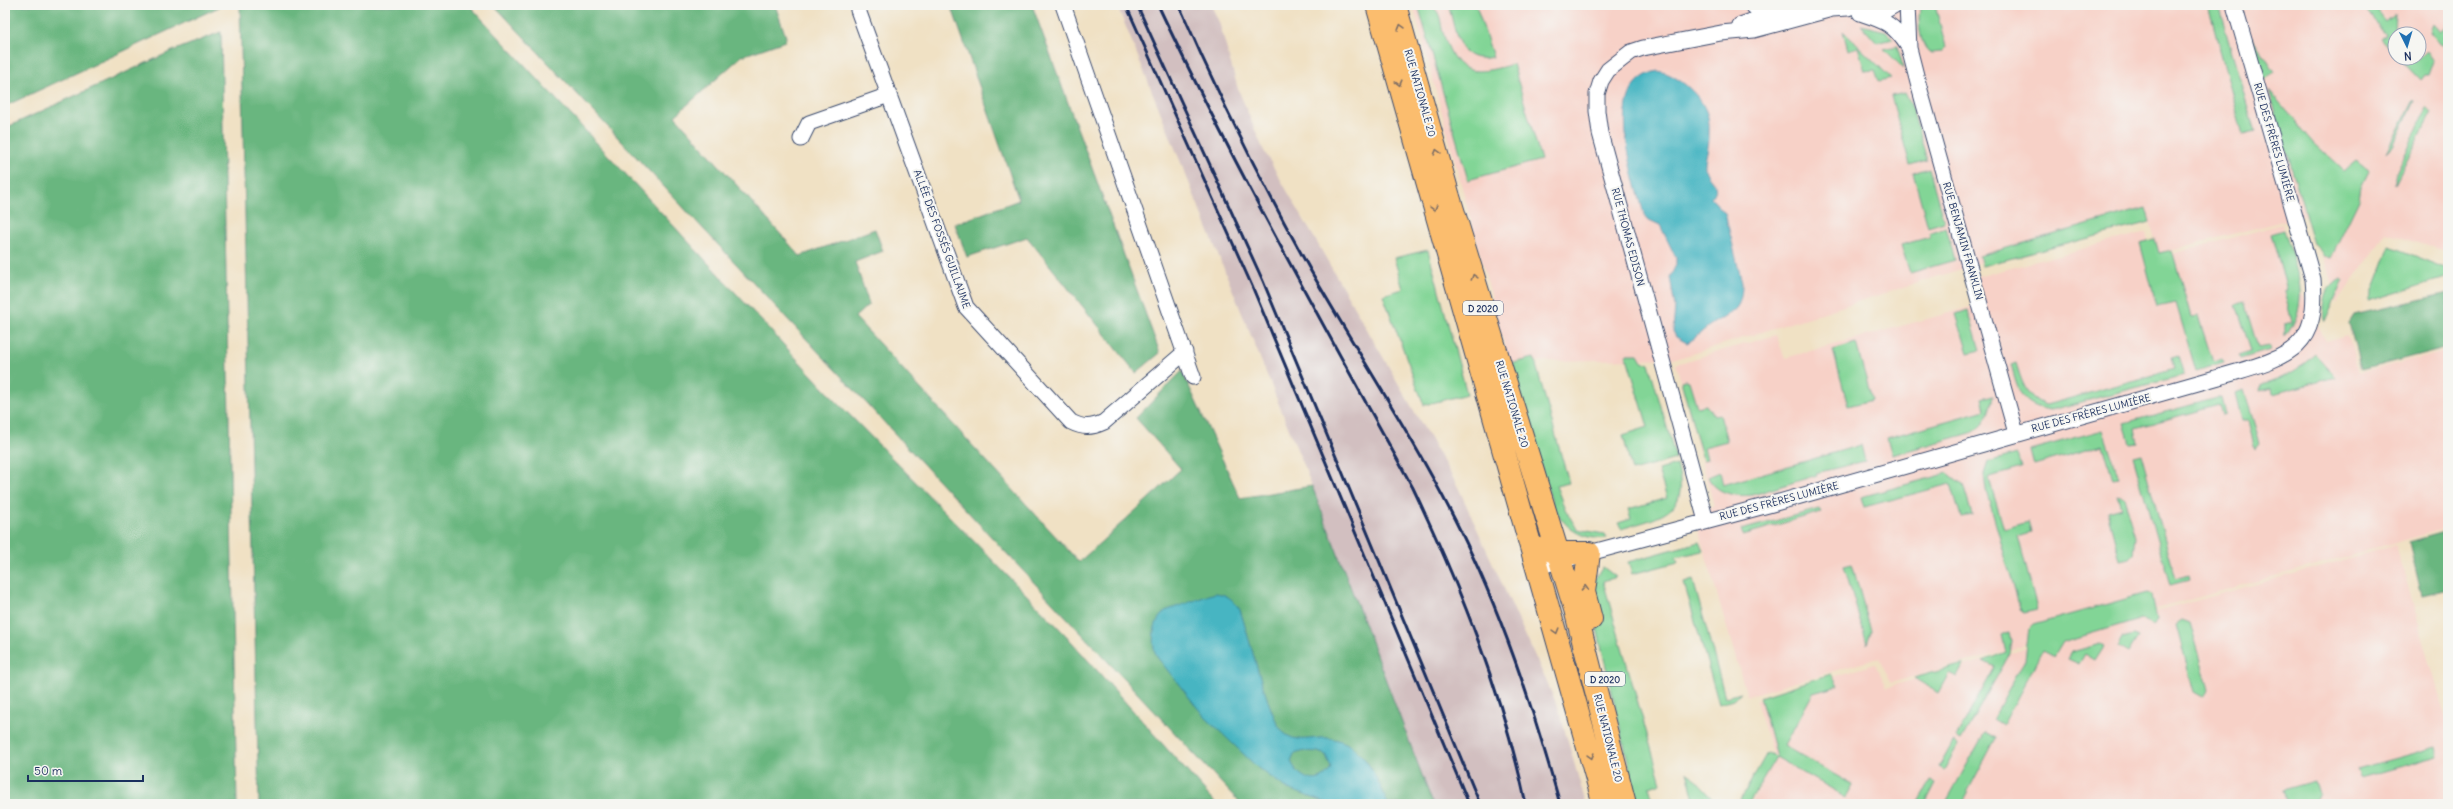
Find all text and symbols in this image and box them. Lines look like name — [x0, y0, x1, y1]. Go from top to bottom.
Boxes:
one-way arrow — [1397, 24, 1406, 31]
north arrow — [2387, 26, 2427, 66]
street label: RUE NATIONALE 20 — [1401, 48, 1439, 138]
text: N — [2403, 49, 2412, 63]
one-way arrow — [1394, 79, 1403, 86]
street label: RUE DES FRÈRES LUMIÈRE — [2251, 81, 2297, 203]
one-way arrow — [1433, 149, 1442, 156]
street label: ALLÉE DES FOSSÉS GUILLAUME — [911, 168, 973, 310]
street label: RUE BENJAMIN FRANKLIN — [1940, 180, 1986, 302]
street label: RUE THOMAS EDISON — [1609, 186, 1647, 288]
one-way arrow — [1429, 205, 1437, 212]
one-way arrow — [1470, 274, 1479, 281]
road number: D 2020 — [1463, 301, 1503, 315]
street label: RUE NATIONALE 20 — [1493, 359, 1531, 449]
street label: RUE DES FRÈRES LUMIÈRE — [2030, 391, 2152, 435]
street label: RUE DES FRÈRES LUMIÈRE — [1718, 479, 1840, 523]
one-way arrow — [1581, 585, 1590, 591]
one-way arrow — [1551, 627, 1560, 634]
road number: D 2020 — [1585, 672, 1625, 686]
street label: RUE NATIONALE 20 — [1591, 692, 1625, 784]
one-way arrow — [1586, 752, 1595, 759]
scale bar — [28, 757, 143, 783]
text: 50 m — [34, 763, 63, 778]

